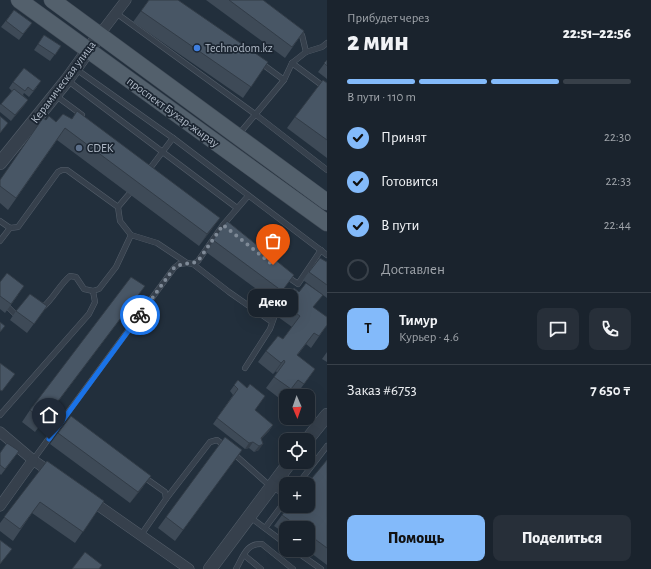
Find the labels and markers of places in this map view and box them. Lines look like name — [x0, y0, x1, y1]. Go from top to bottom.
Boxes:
place label: Technodom.kz — [205, 42, 273, 54]
marker: Technodom.kz — [192, 43, 202, 53]
place label: CDEK — [87, 142, 114, 154]
marker: CDEK — [74, 143, 84, 153]
pin — [256, 224, 290, 265]
callout: Деко — [248, 289, 298, 317]
pin — [32, 398, 66, 439]

